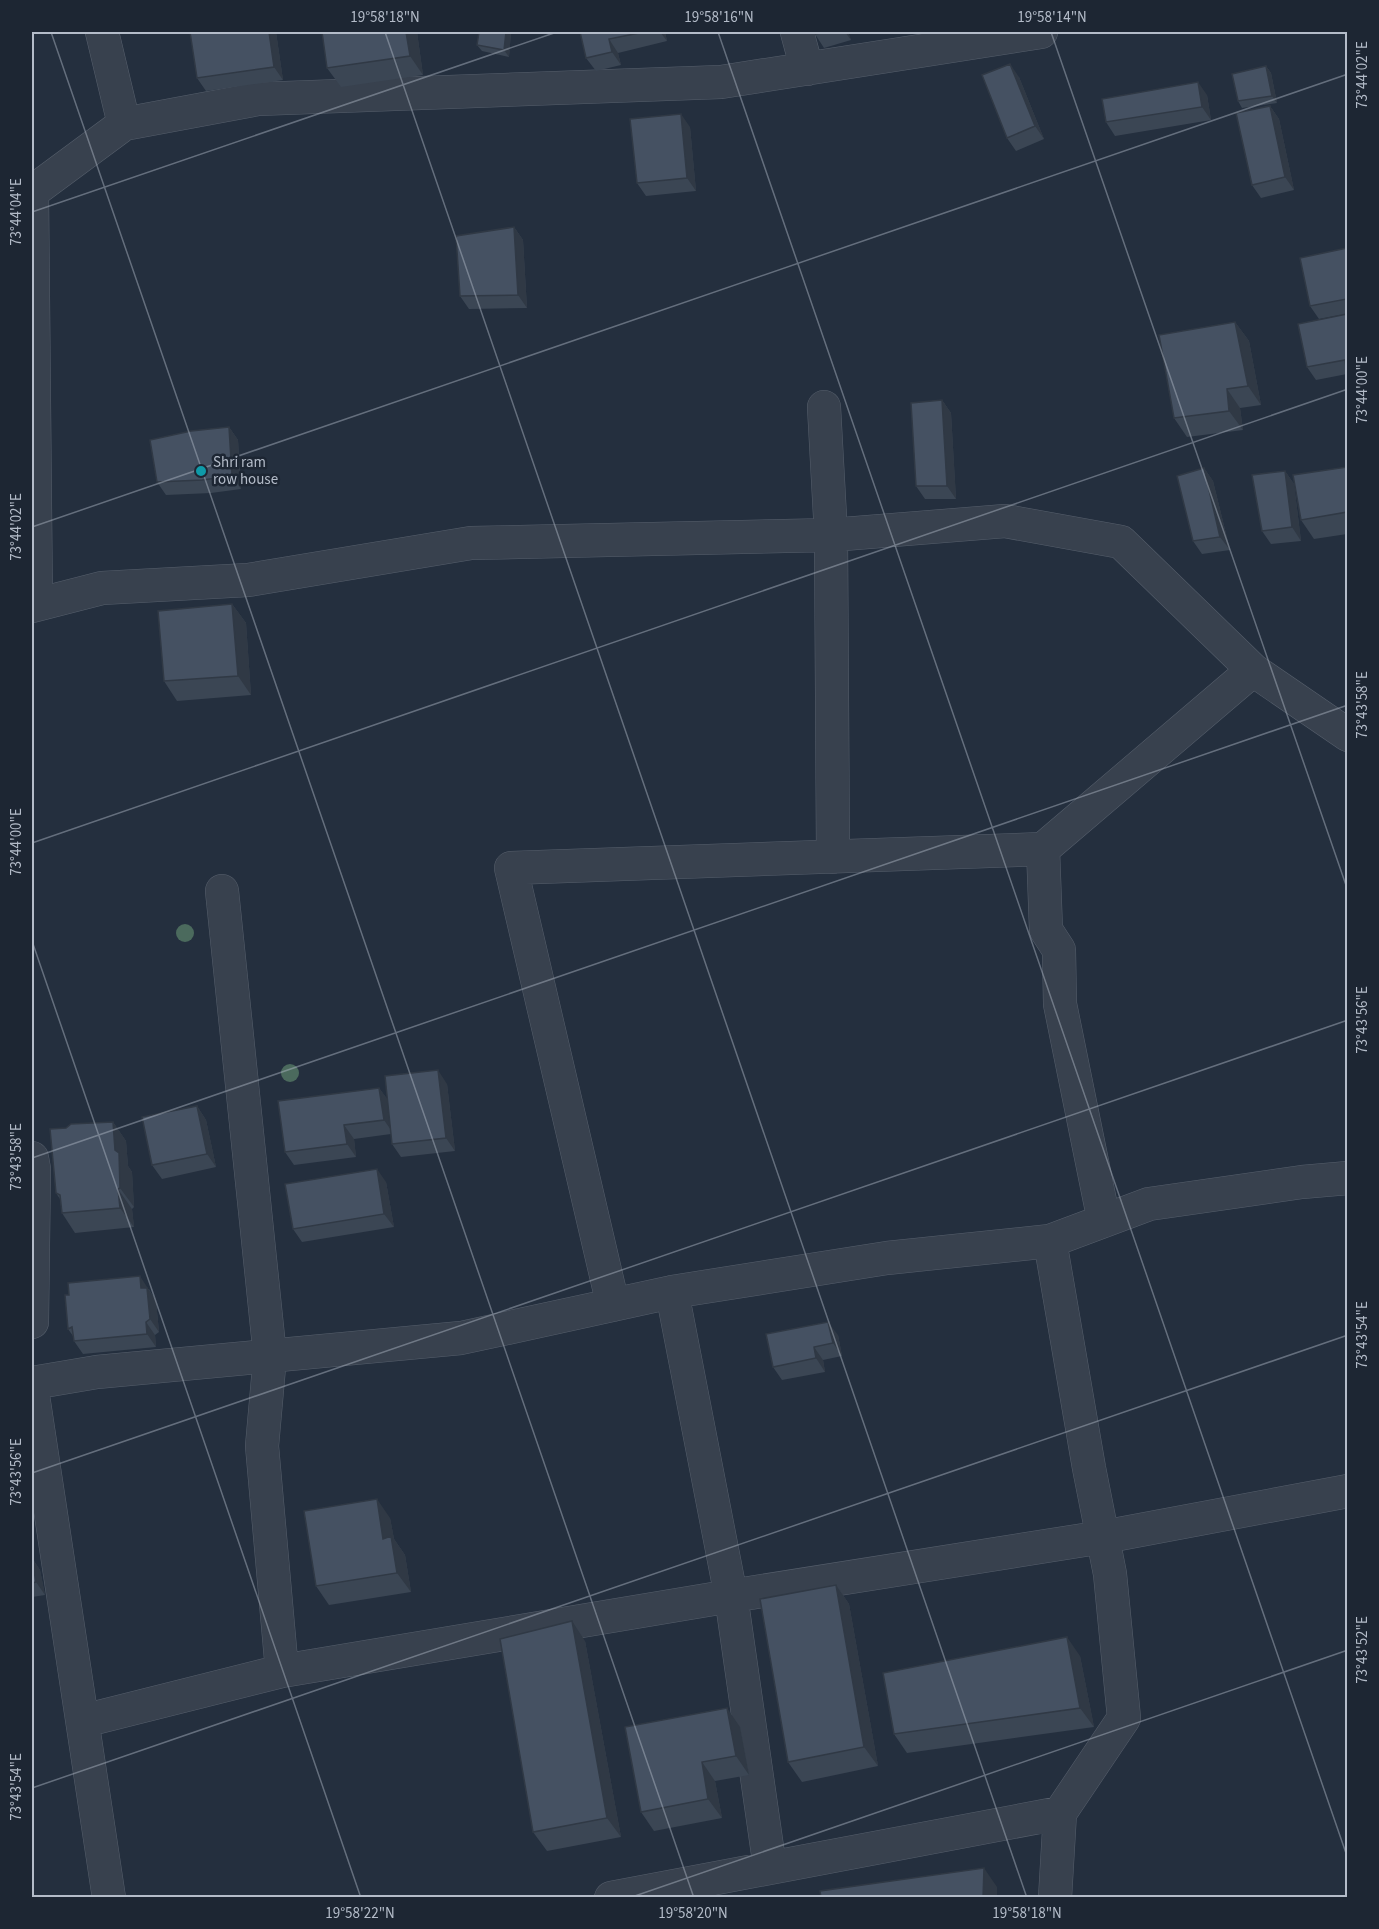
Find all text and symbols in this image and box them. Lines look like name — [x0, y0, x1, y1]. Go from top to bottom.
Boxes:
text: 19°58'18"N — [350, 7, 420, 28]
text: 19°58'16"N — [684, 7, 754, 28]
text: 19°58'14"N — [1017, 7, 1087, 28]
text: 73°44'02"E — [1352, 41, 1373, 109]
text: 73°44'04"E — [6, 178, 27, 246]
text: 73°44'00"E — [1352, 356, 1373, 424]
place label: Shri ram row house — [213, 452, 278, 490]
marker: Shri ram row house — [194, 464, 208, 478]
text: 73°44'02"E — [6, 493, 27, 561]
text: 73°43'58"E — [1352, 671, 1373, 739]
text: 73°44'00"E — [6, 808, 27, 876]
text: 73°43'56"E — [1352, 986, 1373, 1054]
text: 73°43'58"E — [6, 1123, 27, 1191]
text: 73°43'54"E — [1352, 1301, 1373, 1369]
text: 73°43'56"E — [6, 1438, 27, 1506]
text: 73°43'52"E — [1352, 1616, 1373, 1684]
text: 73°43'54"E — [6, 1753, 27, 1821]
text: 19°58'22"N — [325, 1903, 395, 1924]
text: 19°58'20"N — [658, 1903, 728, 1924]
text: 19°58'18"N — [992, 1903, 1062, 1924]

